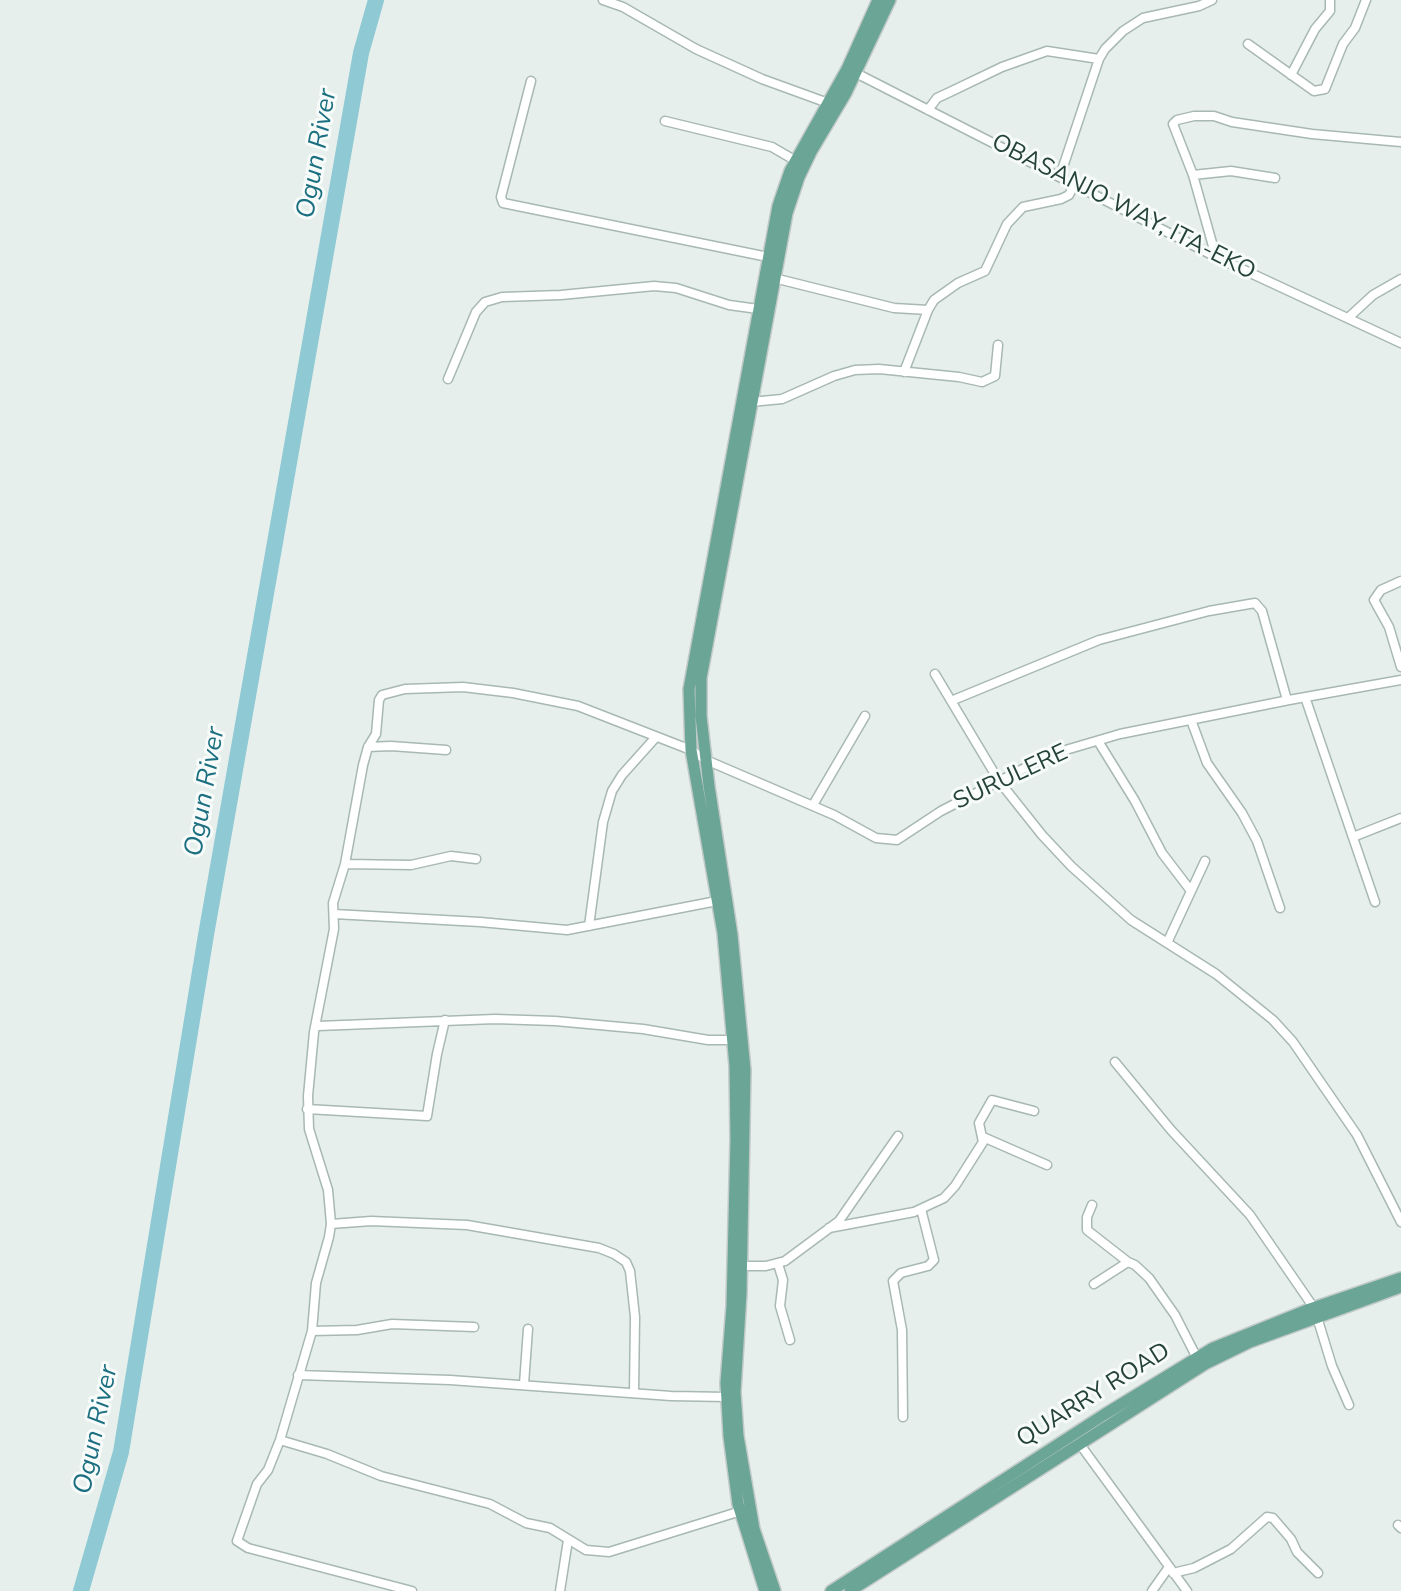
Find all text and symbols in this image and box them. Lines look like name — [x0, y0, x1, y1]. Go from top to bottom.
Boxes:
water label: Ogun River — [291, 87, 345, 221]
street label: OBASANJO WAY, ITA-EKO — [986, 129, 1260, 287]
water label: Ogun River — [179, 725, 233, 859]
street label: SURULERE — [949, 739, 1073, 817]
street label: QUARRY ROAD — [1012, 1337, 1176, 1455]
water label: Ogun River — [68, 1363, 126, 1497]

